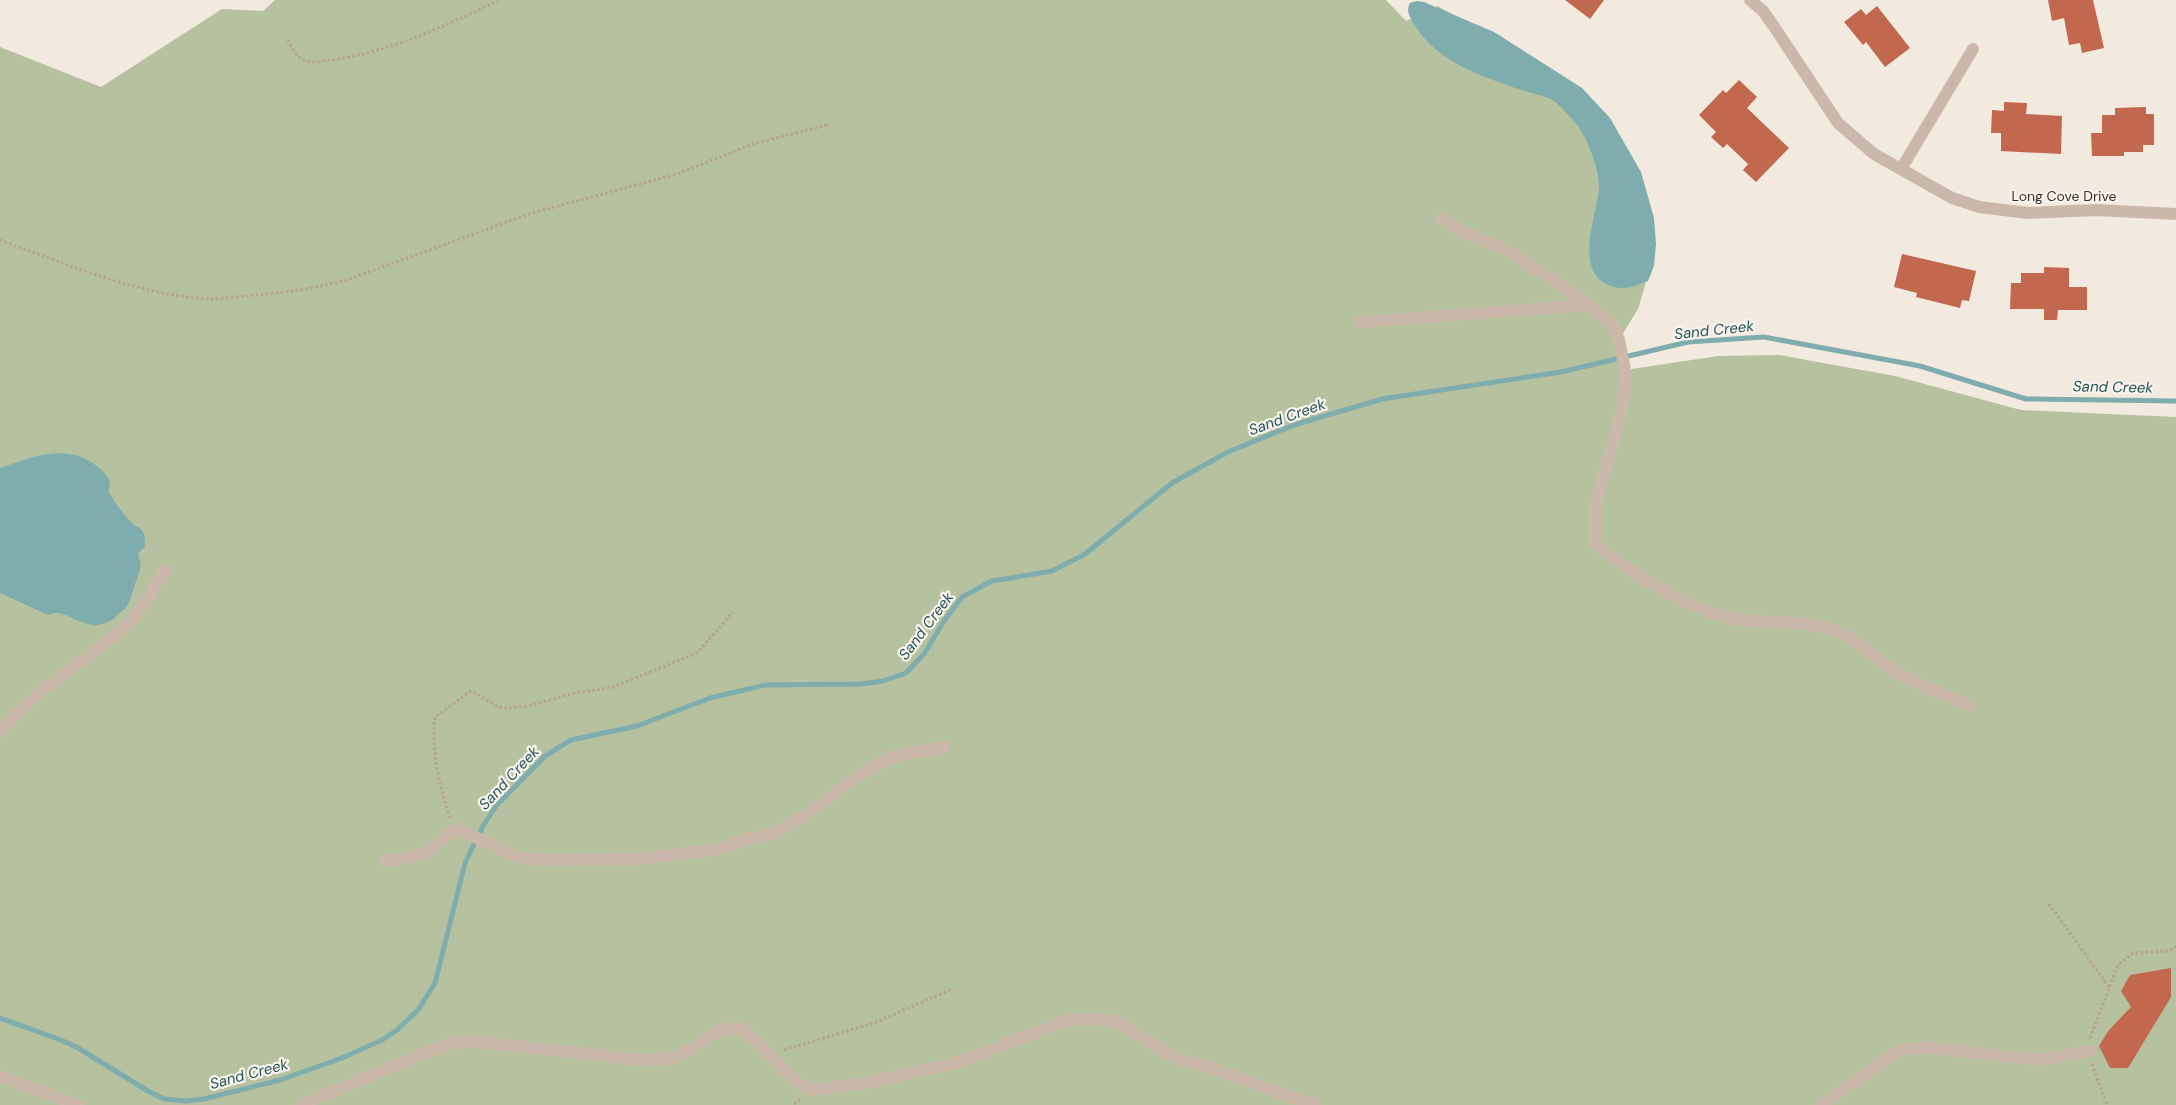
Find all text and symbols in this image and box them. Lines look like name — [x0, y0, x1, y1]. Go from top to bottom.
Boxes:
street label: Long Cove Drive — [2012, 187, 2116, 205]
water label: Sand Creek — [1673, 316, 1755, 344]
water label: Sand Creek — [2073, 376, 2154, 398]
water label: Sand Creek — [1246, 394, 1328, 440]
water label: Sand Creek — [894, 588, 958, 664]
water label: Sand Creek — [474, 742, 544, 814]
water label: Sand Creek — [208, 1054, 291, 1094]

